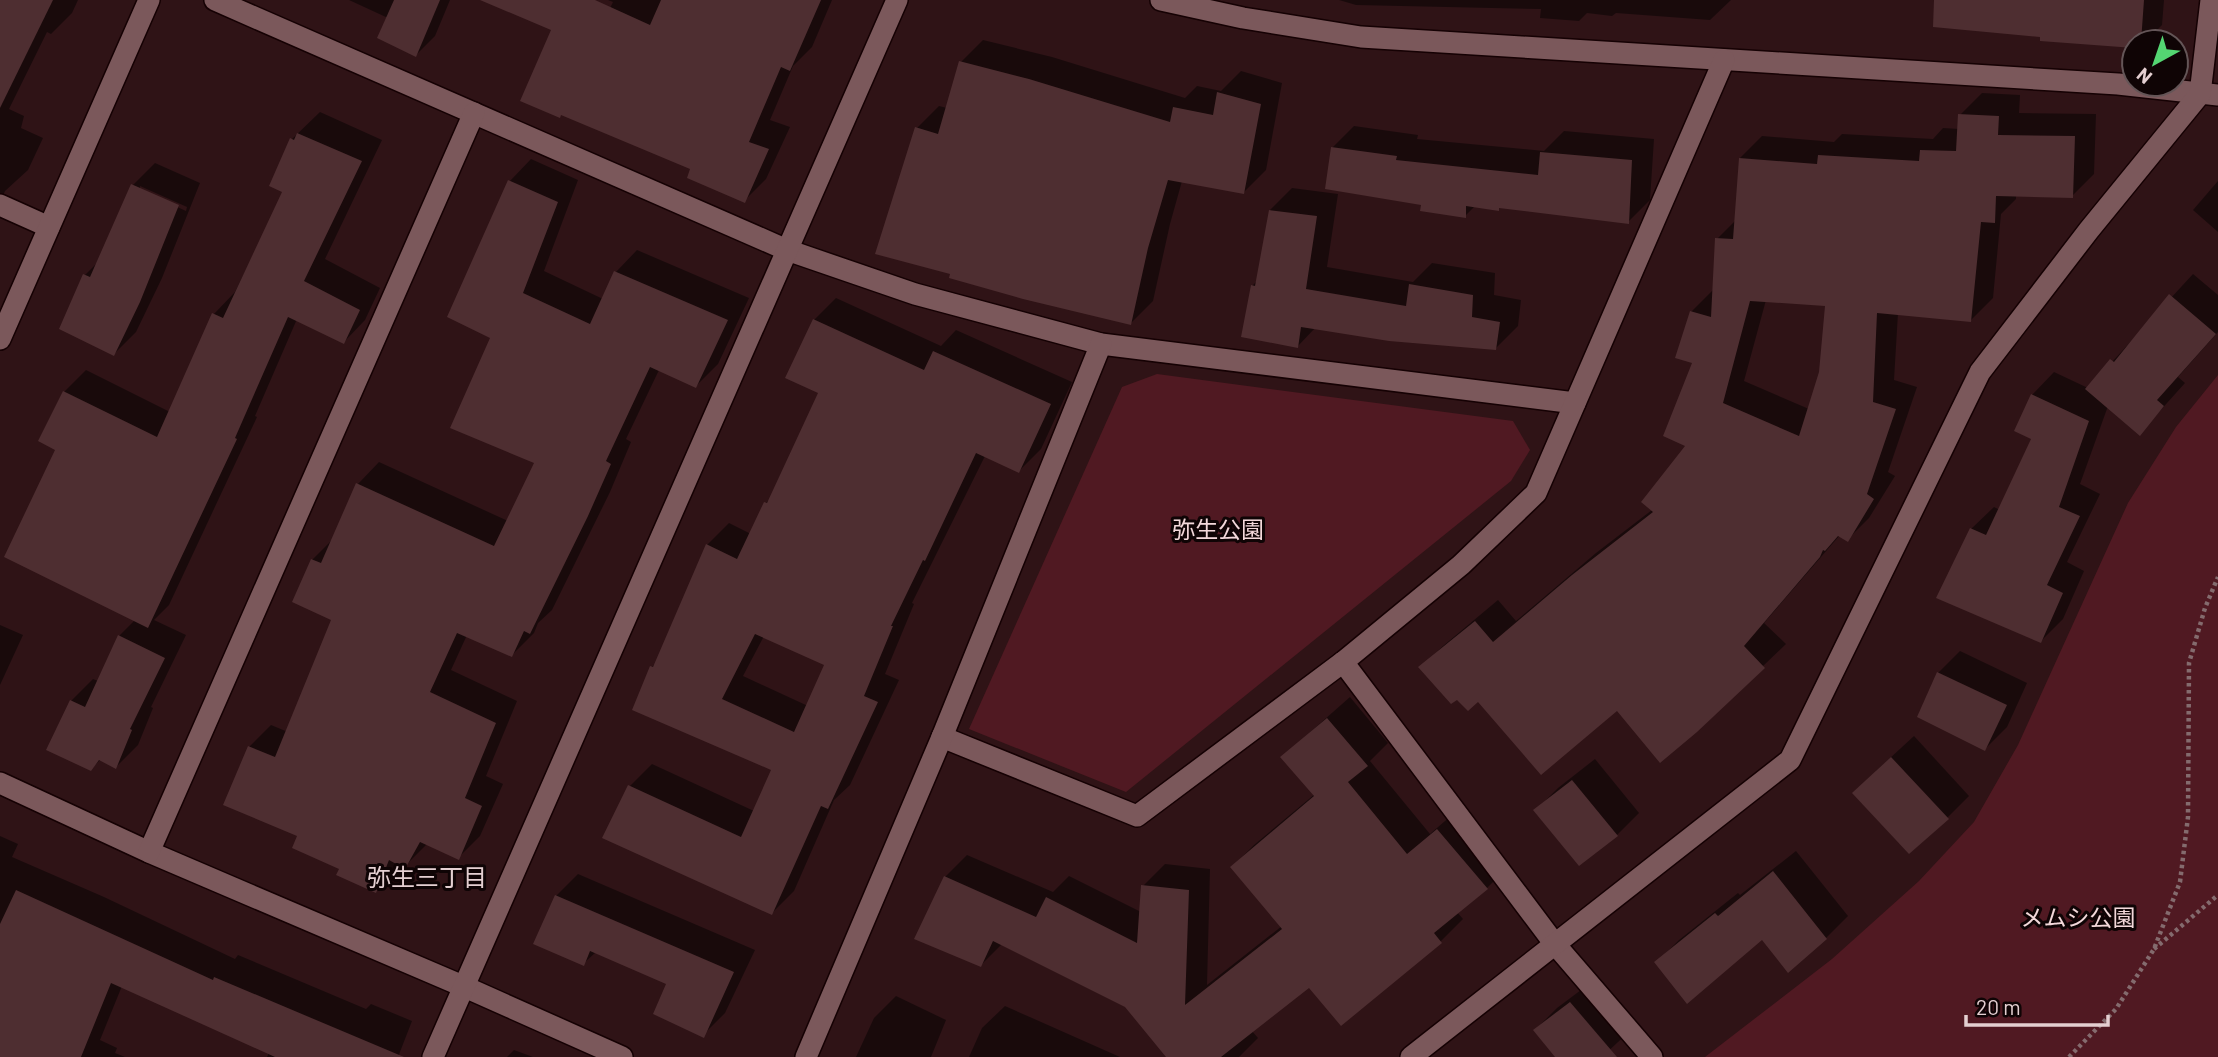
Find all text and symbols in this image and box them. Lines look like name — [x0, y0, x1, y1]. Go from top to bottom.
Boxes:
north arrow — [2120, 28, 2190, 98]
text: N — [2132, 64, 2156, 89]
park label: 弥生公園 — [1172, 515, 1264, 543]
district label: 弥生三丁目 — [367, 862, 487, 891]
park label: メムシ公園 — [2021, 903, 2136, 931]
scale bar — [1966, 984, 2108, 1028]
text: 20 m — [1976, 994, 2021, 1019]

